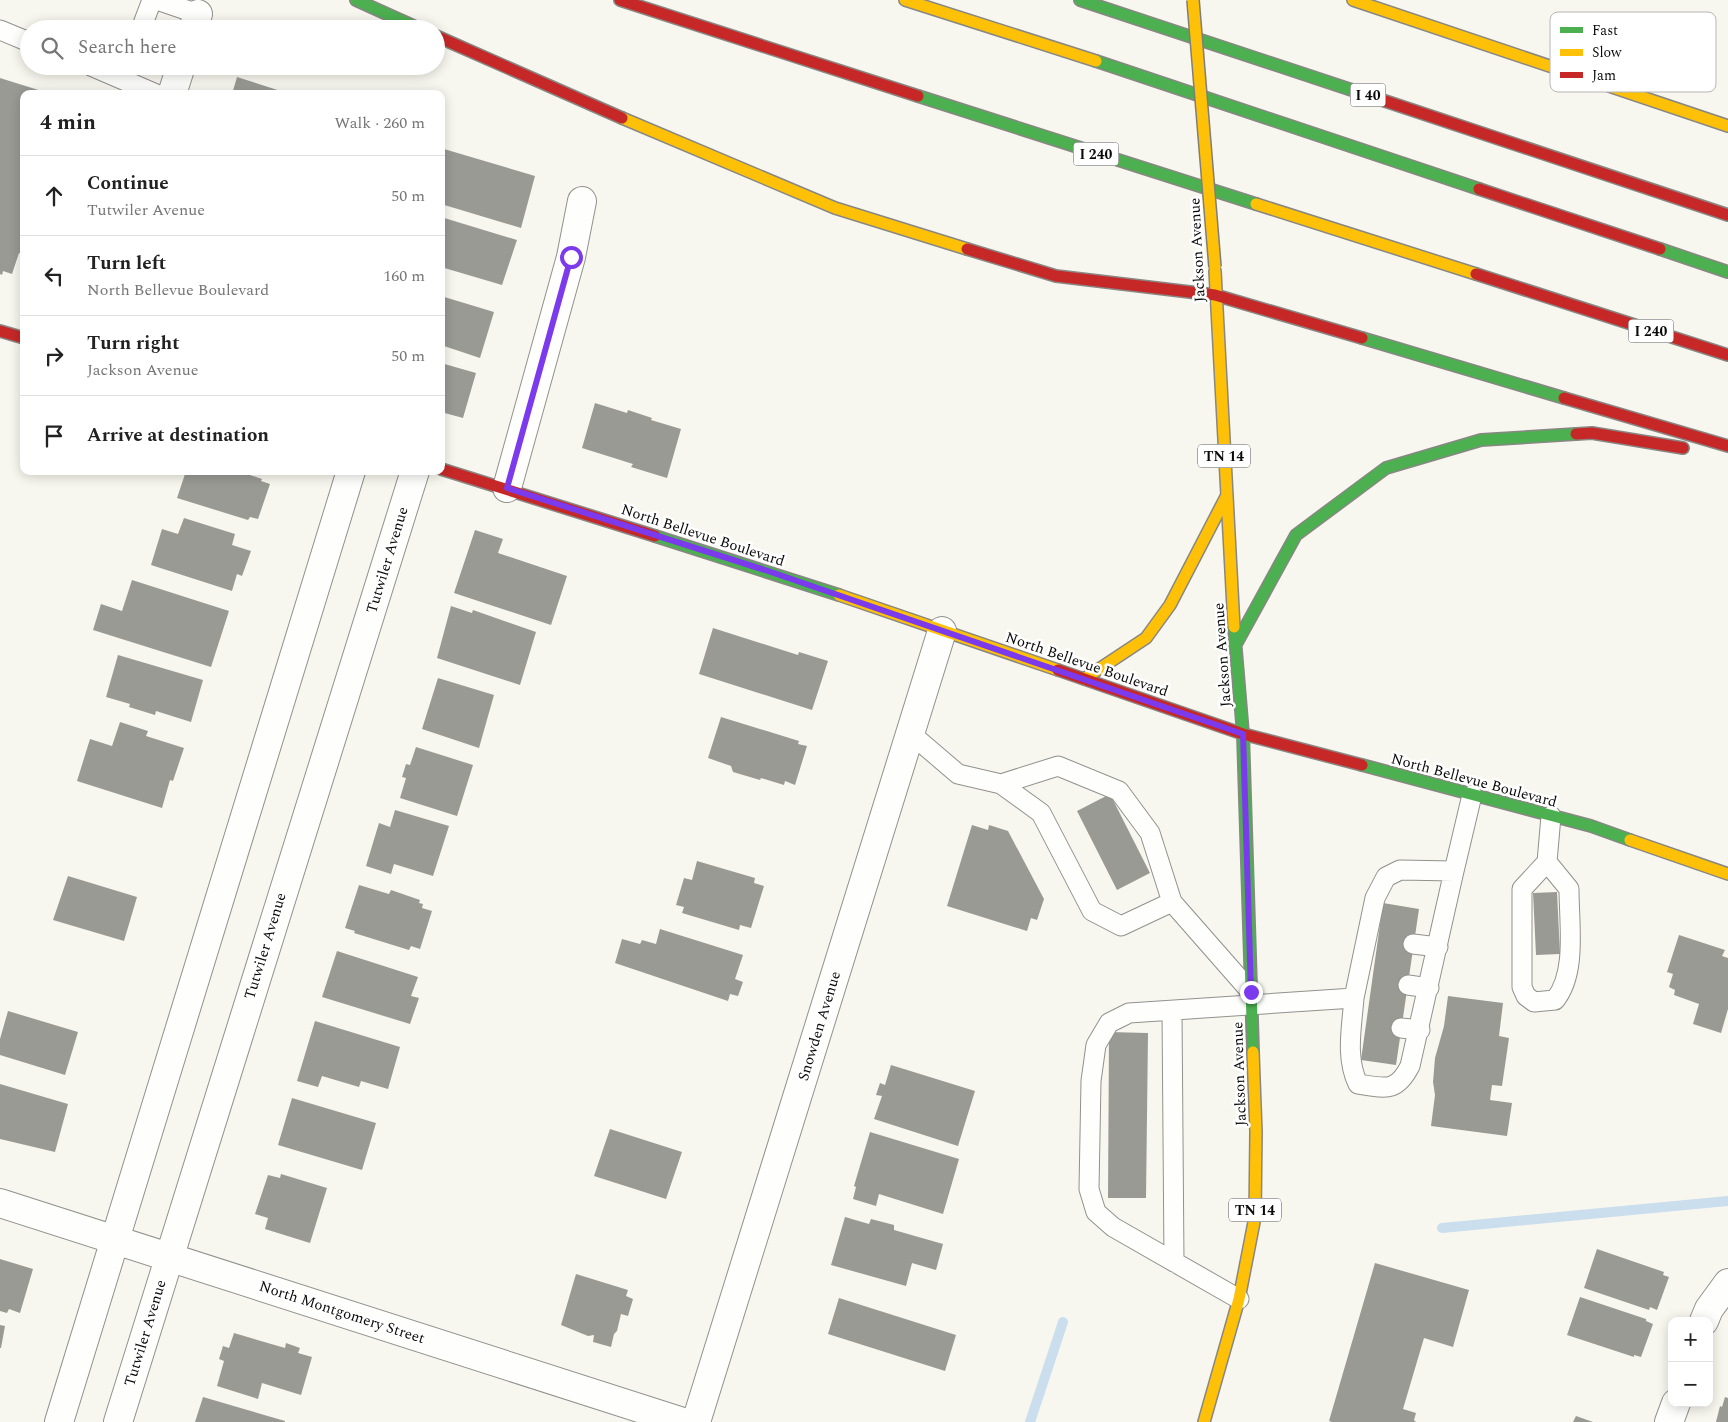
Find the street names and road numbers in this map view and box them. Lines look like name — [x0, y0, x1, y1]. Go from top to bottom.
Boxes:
road number: I 40 — [1350, 84, 1386, 106]
road number: I 240 — [1074, 142, 1118, 166]
street label: Jackson Avenue — [1183, 197, 1212, 303]
road number: I 240 — [1628, 320, 1674, 342]
road number: TN 14 — [1198, 444, 1250, 468]
street label: North Bellevue Boulevard — [618, 498, 788, 573]
street label: Tutwiler Avenue — [360, 504, 415, 616]
street label: Jackson Avenue — [1207, 602, 1238, 708]
street label: North Bellevue Boulevard — [1002, 626, 1171, 703]
street label: North Bellevue Boulevard — [1388, 747, 1559, 814]
street label: Tutwiler Avenue — [238, 890, 293, 1002]
street label: Snowden Avenue — [792, 968, 847, 1084]
street label: Jackson Avenue — [1226, 1021, 1253, 1127]
road number: TN 14 — [1229, 1198, 1281, 1222]
street label: North Montgomery Street — [256, 1275, 428, 1350]
street label: Tutwiler Avenue — [118, 1277, 173, 1389]

